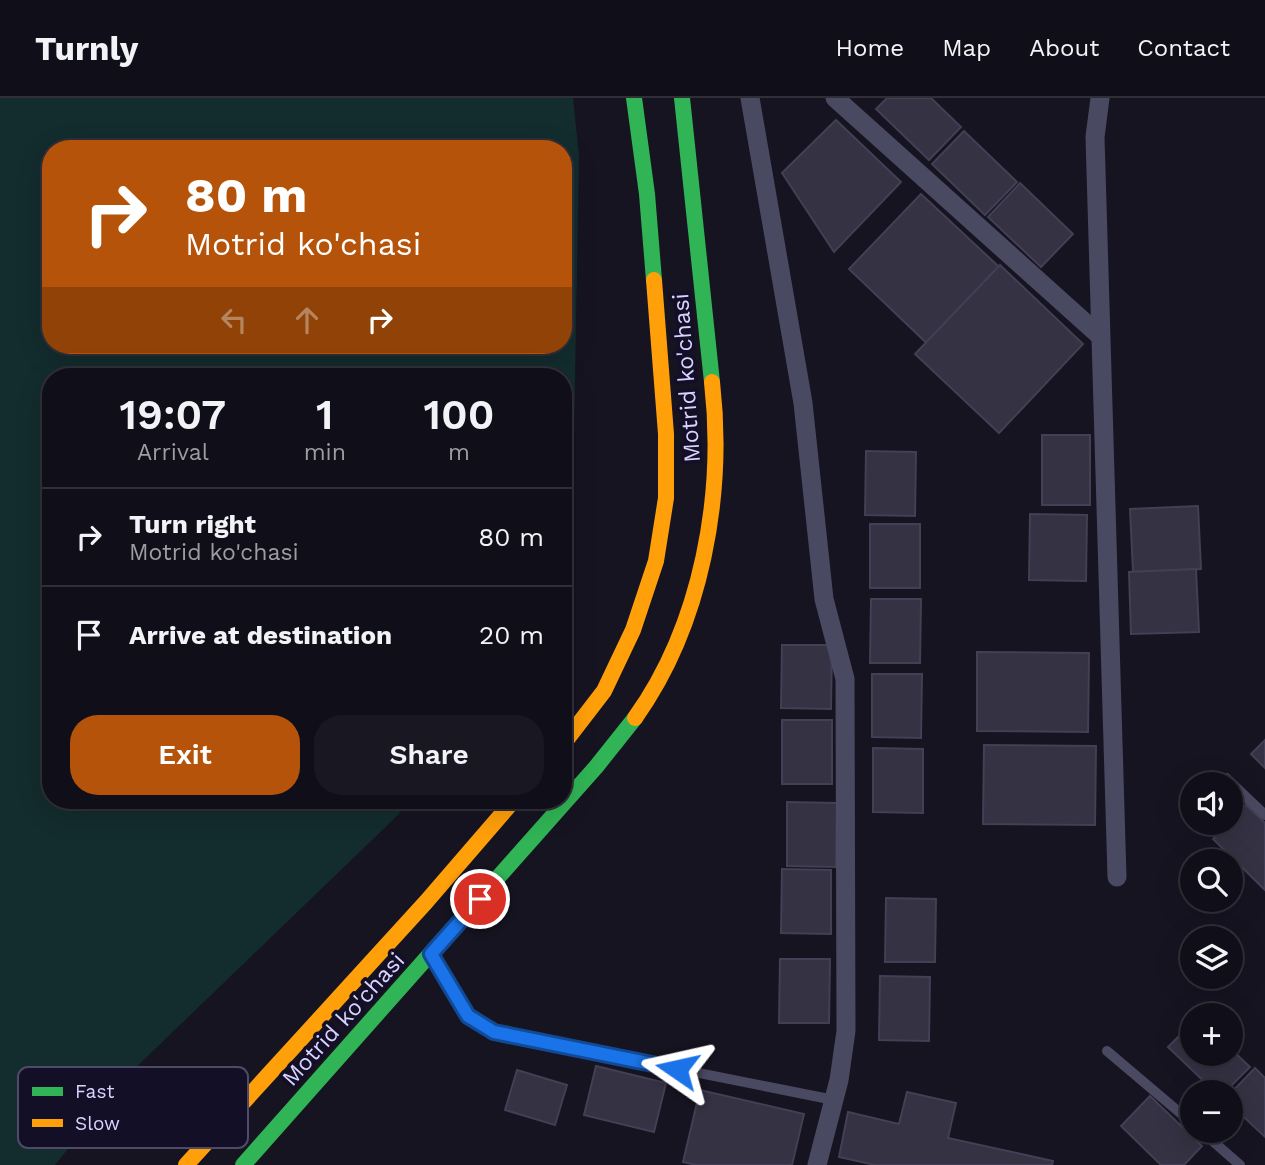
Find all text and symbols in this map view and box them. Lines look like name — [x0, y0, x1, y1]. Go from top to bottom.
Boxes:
text: Turnly — [35, 29, 138, 68]
text: Home — [836, 34, 904, 62]
text: Map — [942, 34, 991, 62]
text: About — [1029, 34, 1099, 62]
text: Contact — [1137, 34, 1230, 62]
text: 80 m — [185, 166, 307, 224]
icon: right — [70, 168, 161, 259]
text: Motrid ko'chasi — [185, 225, 421, 263]
street label: Motrid ko'chasi — [667, 292, 706, 464]
icon: left — [215, 301, 253, 339]
icon: ahead — [288, 301, 326, 339]
icon: right — [361, 301, 399, 339]
text: 19:07 — [120, 390, 226, 439]
text: 1 — [316, 390, 334, 439]
text: 100 — [424, 390, 494, 439]
text: Arrival — [137, 439, 209, 466]
text: min — [304, 439, 346, 466]
text: m — [448, 439, 470, 466]
text: Turn right — [129, 509, 256, 539]
icon: right — [70, 518, 108, 556]
text: 80 m — [478, 522, 544, 552]
text: Motrid ko'chasi — [129, 539, 299, 566]
icon: arrive — [70, 616, 108, 654]
text: Arrive at destination — [129, 620, 392, 650]
text: 20 m — [479, 620, 544, 650]
button: Exit — [70, 715, 300, 795]
button: Share — [314, 715, 544, 795]
map controls — [1180, 772, 1243, 1143]
button: sound — [1180, 772, 1243, 835]
button: search — [1180, 849, 1243, 912]
pin — [450, 869, 510, 929]
icon: arrive — [461, 880, 499, 918]
button: layers — [1180, 926, 1243, 989]
street label: Motrid ko'chasi — [277, 947, 410, 1091]
button: + — [1180, 1003, 1243, 1066]
position arrow — [640, 1032, 714, 1106]
legend — [18, 1067, 248, 1148]
text: Fast — [75, 1080, 114, 1103]
button: − — [1180, 1080, 1243, 1143]
text: Slow — [75, 1112, 120, 1135]

